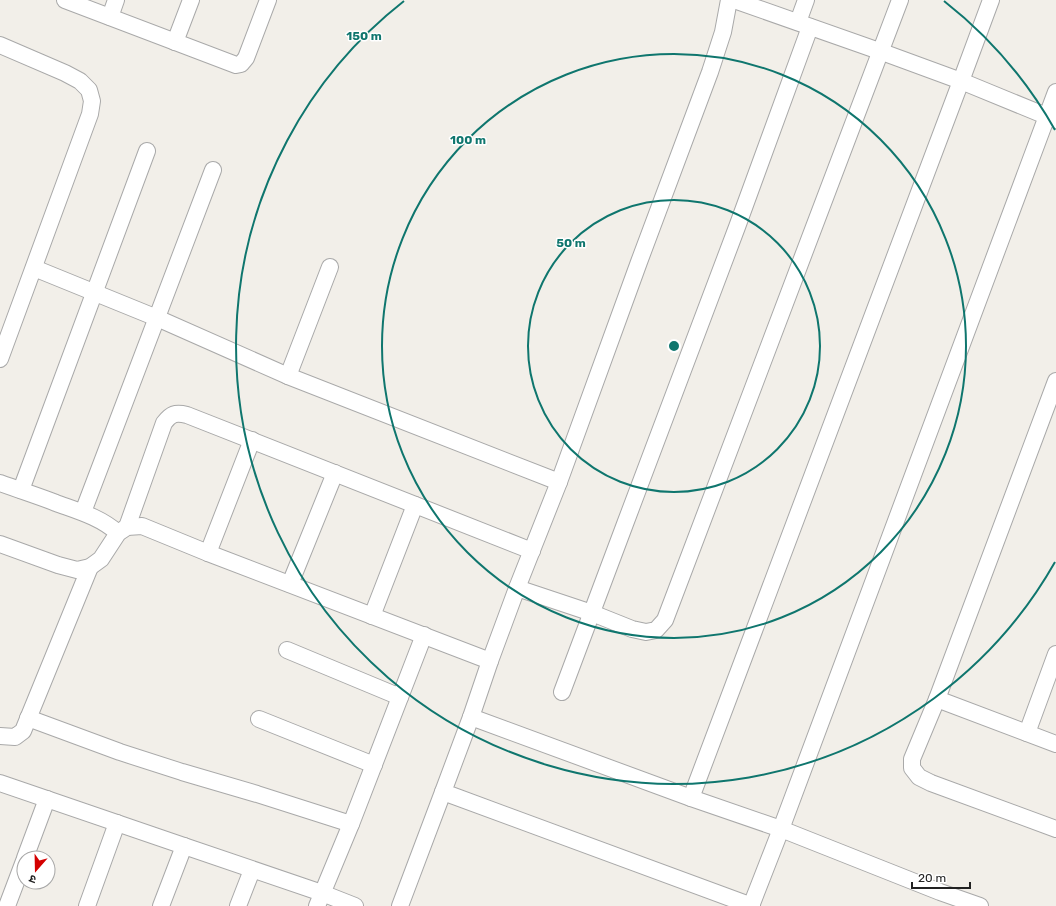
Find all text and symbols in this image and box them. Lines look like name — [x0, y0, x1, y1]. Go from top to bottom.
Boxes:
text: 150 m — [346, 29, 382, 43]
text: 100 m — [450, 133, 486, 147]
text: 50 m — [556, 236, 586, 250]
centre of rings — [667, 339, 681, 353]
north arrow — [16, 850, 56, 890]
scale bar — [912, 864, 970, 890]
text: 20 m — [918, 871, 946, 885]
text: उ — [27, 872, 38, 886]

